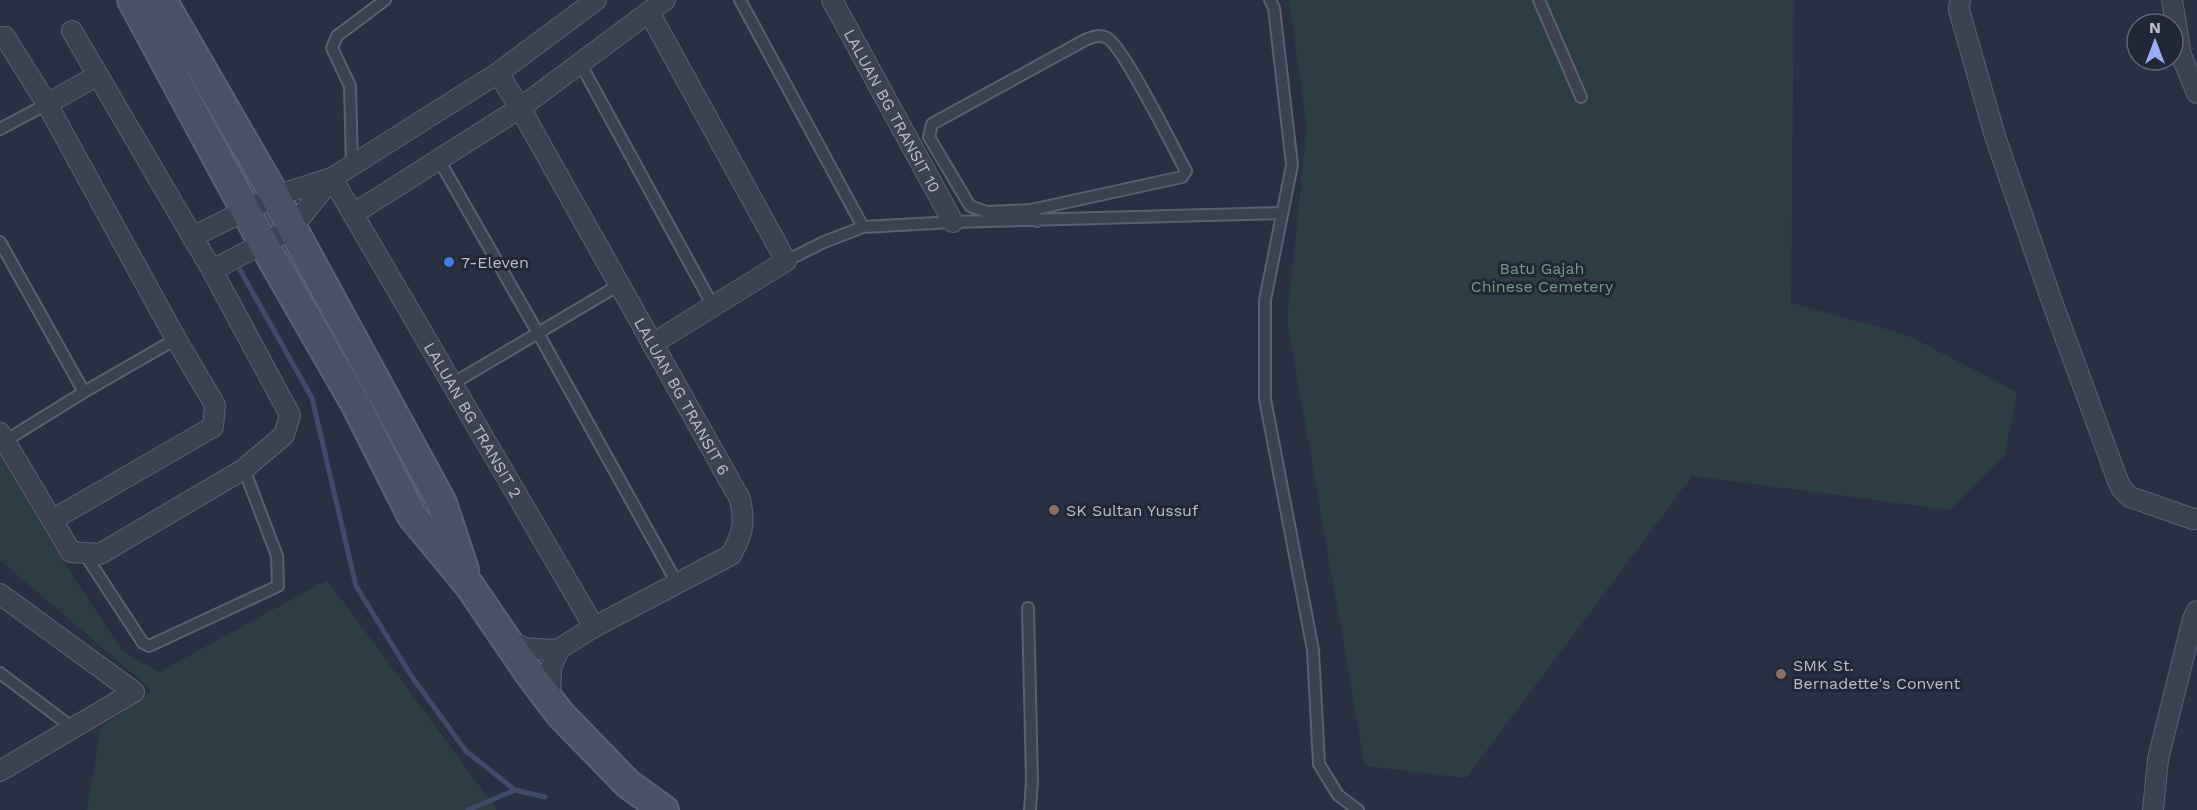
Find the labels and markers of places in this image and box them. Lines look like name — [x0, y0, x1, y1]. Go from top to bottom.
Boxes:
place label: 7-Eleven — [461, 253, 529, 272]
marker: 7-Eleven — [442, 255, 456, 269]
place label: SK Sultan Yussuf — [1066, 501, 1199, 520]
marker: SK Sultan Yussuf — [1047, 503, 1061, 517]
place label: SMK St. Bernadette's Convent — [1793, 656, 1961, 693]
marker: SMK St. Bernadette's Convent — [1774, 667, 1788, 681]

